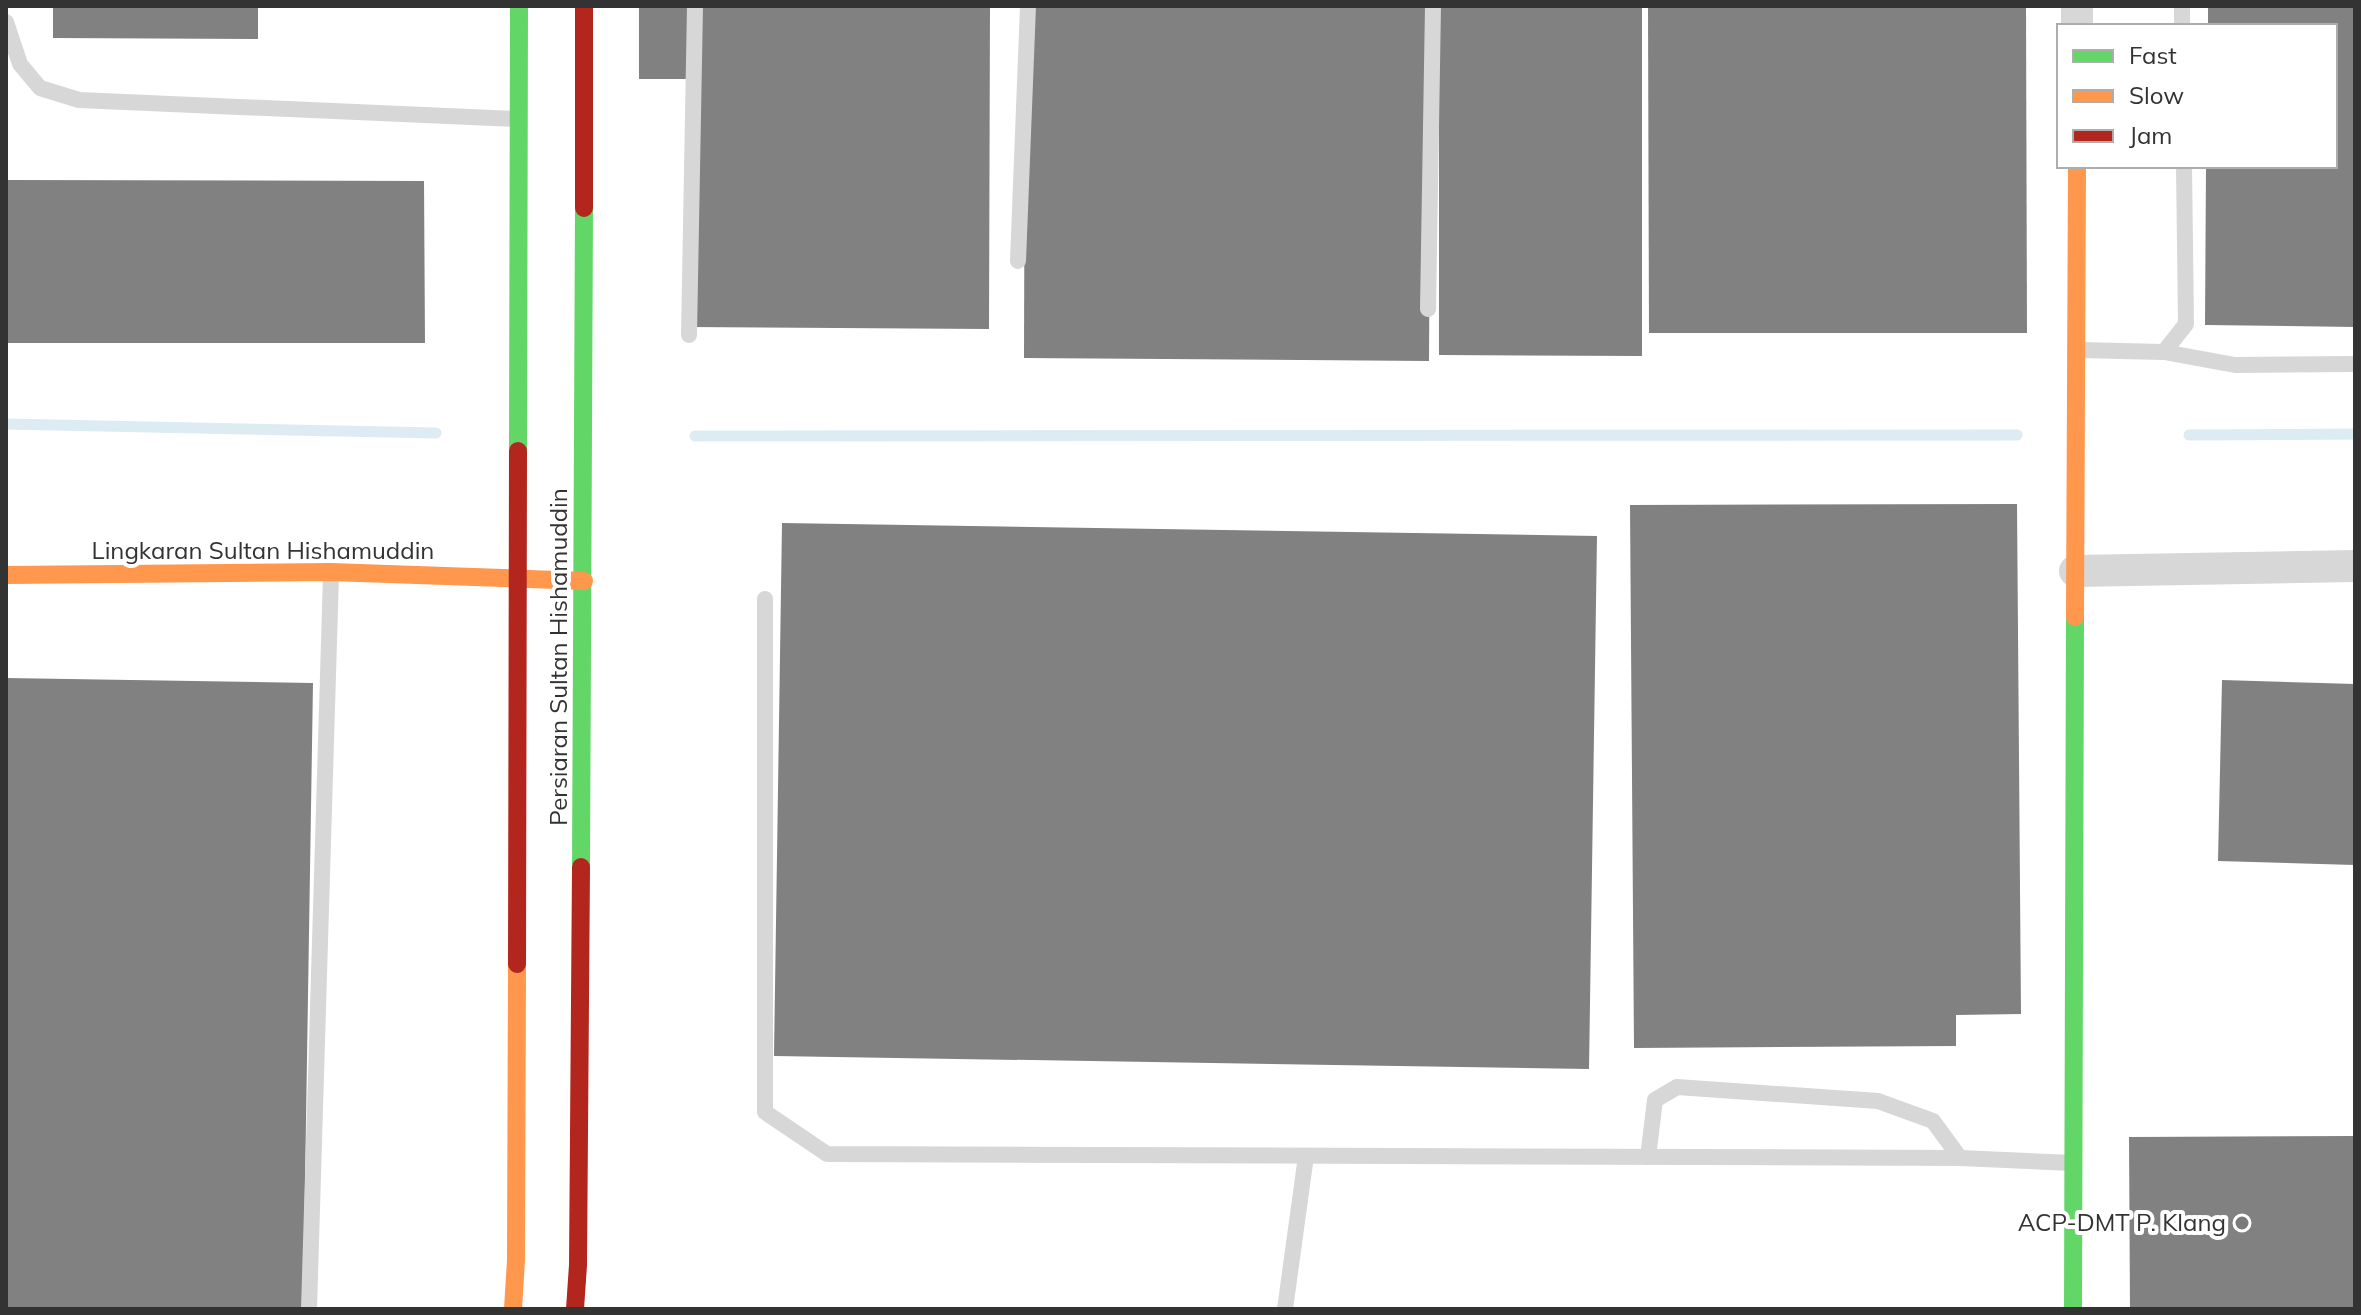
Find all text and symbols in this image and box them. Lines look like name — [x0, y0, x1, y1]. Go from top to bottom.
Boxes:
legend — [2057, 24, 2337, 168]
text: Fast — [2129, 40, 2177, 70]
text: Slow — [2129, 80, 2184, 110]
text: Jam — [2129, 120, 2172, 150]
street label: Persiaran Sultan Hishamuddin — [543, 488, 573, 826]
street label: Lingkaran Sultan Hishamuddin — [92, 535, 434, 565]
place label: ACP-DMT P. Klang — [2018, 1207, 2226, 1237]
marker: ACP-DMT P. Klang — [2233, 1214, 2251, 1232]

